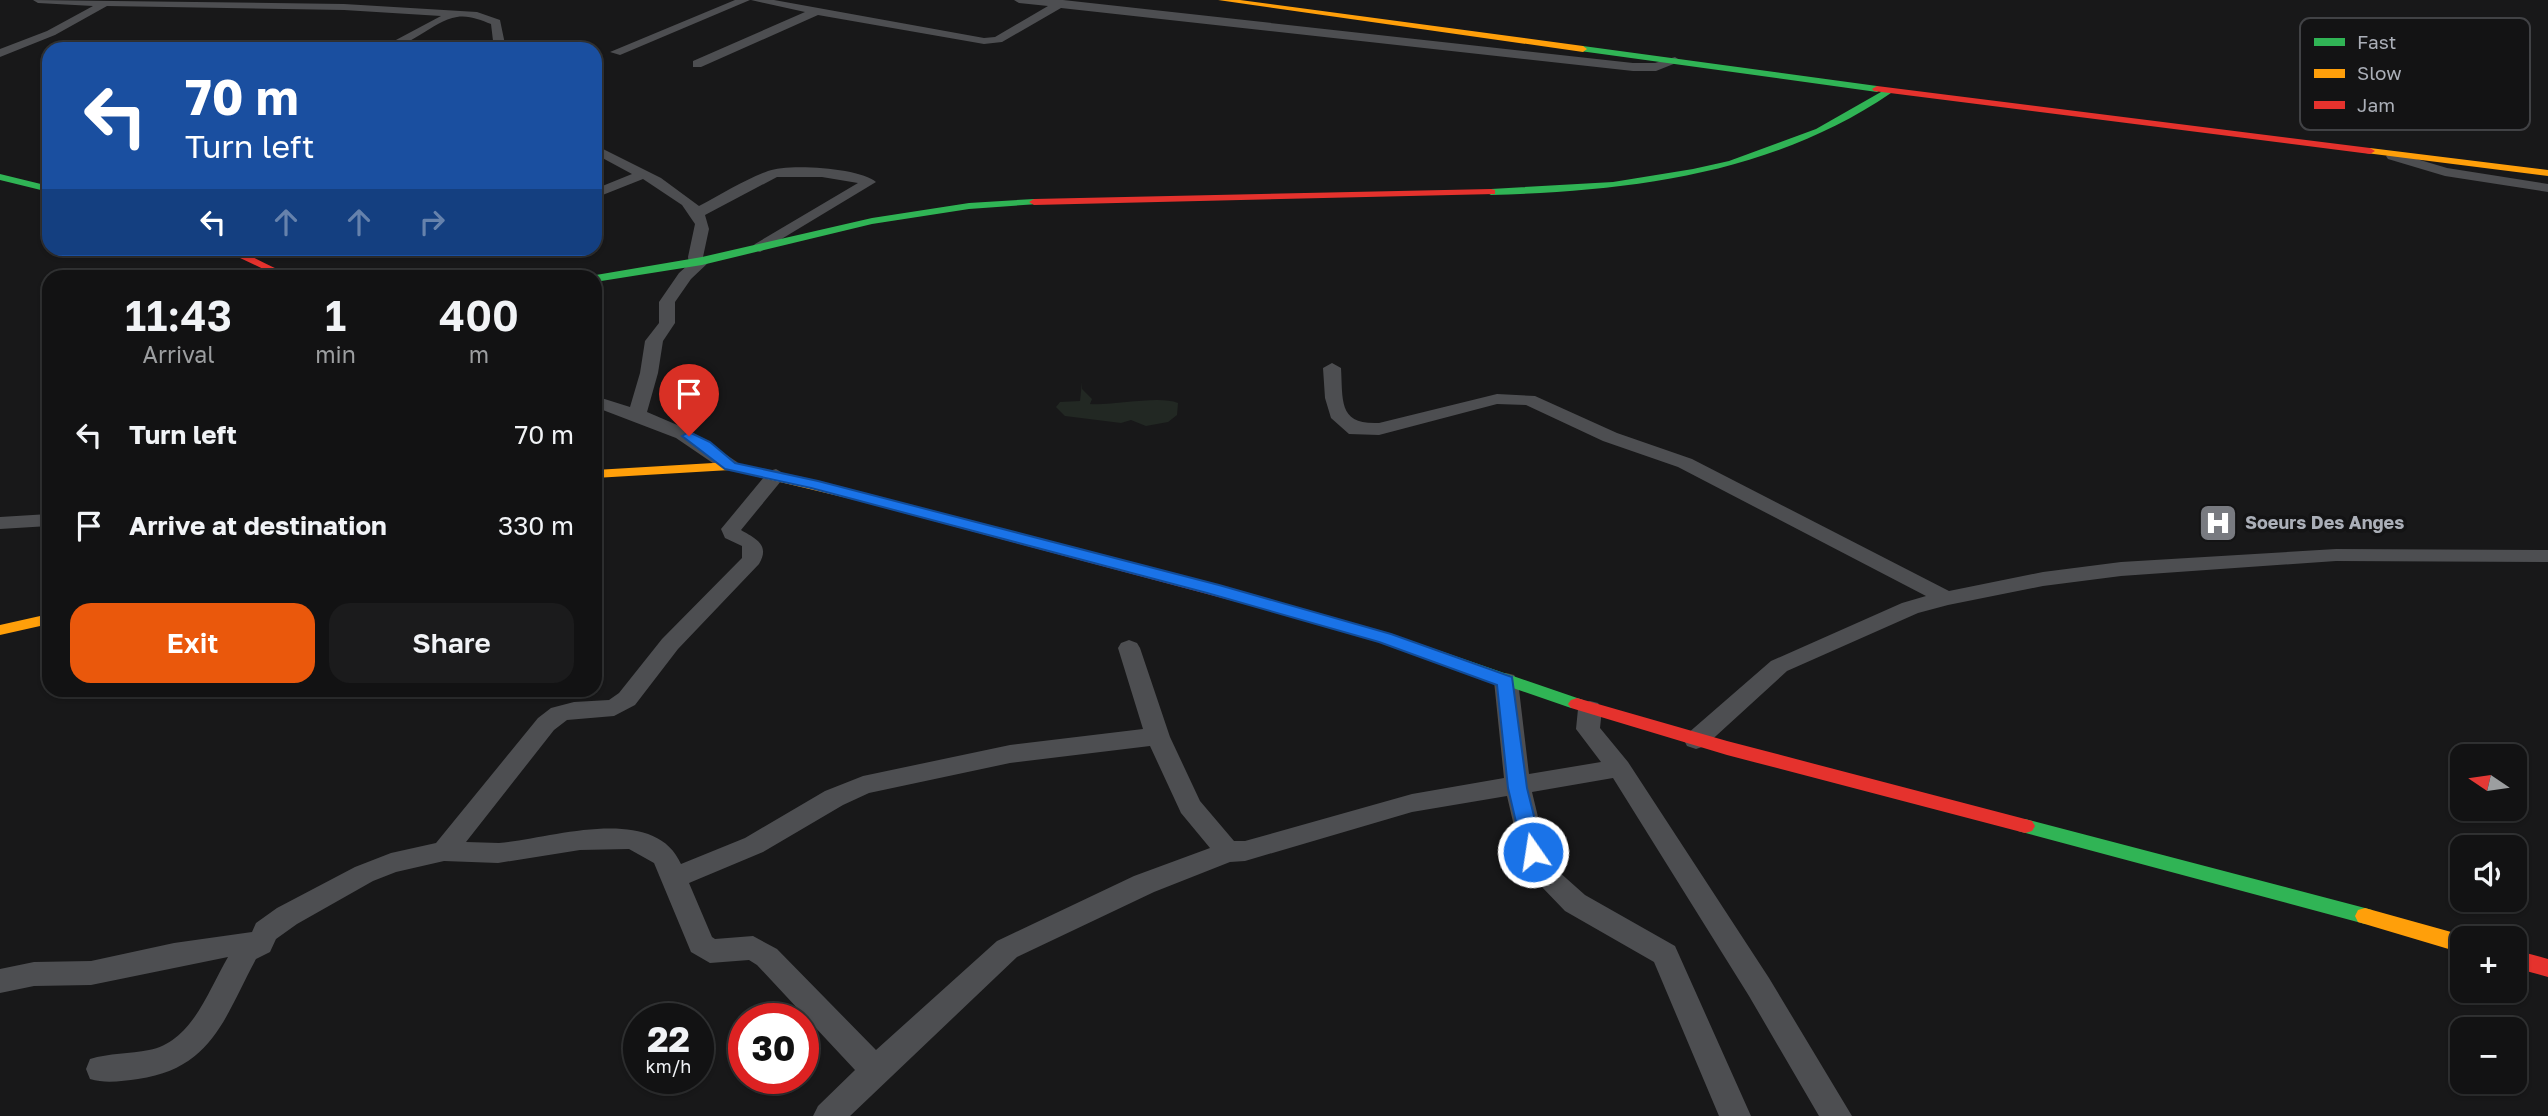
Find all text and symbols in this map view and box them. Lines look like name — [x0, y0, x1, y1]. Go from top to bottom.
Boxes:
legend — [2300, 18, 2530, 130]
text: Fast — [2357, 30, 2396, 53]
text: Slow — [2357, 61, 2402, 84]
text: 70 m — [185, 67, 299, 126]
icon: left — [70, 70, 161, 161]
text: Jam — [2357, 93, 2395, 116]
text: Turn left — [185, 127, 314, 165]
icon: left — [194, 203, 232, 241]
icon: ahead — [267, 203, 305, 241]
icon: ahead — [340, 203, 378, 241]
icon: right — [413, 203, 451, 241]
text: 11:43 — [125, 290, 232, 340]
text: 1 — [325, 290, 346, 340]
text: 400 — [439, 290, 519, 340]
text: Arrival — [143, 340, 215, 368]
text: min — [315, 340, 356, 368]
text: m — [469, 340, 489, 368]
pin — [659, 364, 719, 436]
icon: arrive — [670, 375, 708, 413]
icon: left — [70, 416, 108, 454]
text: Turn left — [129, 419, 237, 450]
text: 70 m — [515, 419, 574, 450]
hospital icon: Soeurs Des Anges — [2197, 502, 2239, 544]
icon: arrive — [70, 507, 108, 545]
text: Arrive at destination — [129, 510, 387, 541]
text: 330 m — [498, 510, 574, 541]
place label: Soeurs Des Anges — [2245, 511, 2404, 533]
button: Exit — [70, 603, 315, 683]
button: Share — [329, 603, 574, 683]
north arrow — [2450, 744, 2527, 821]
map controls — [2450, 744, 2527, 1094]
position arrow — [1496, 815, 1570, 889]
button: sound — [2450, 835, 2527, 912]
button: + — [2450, 926, 2527, 1003]
speed limit sign: 30 — [728, 1003, 819, 1094]
button: − — [2450, 1017, 2527, 1094]
text: 22 — [647, 1018, 690, 1060]
text: km/h — [646, 1055, 691, 1077]

